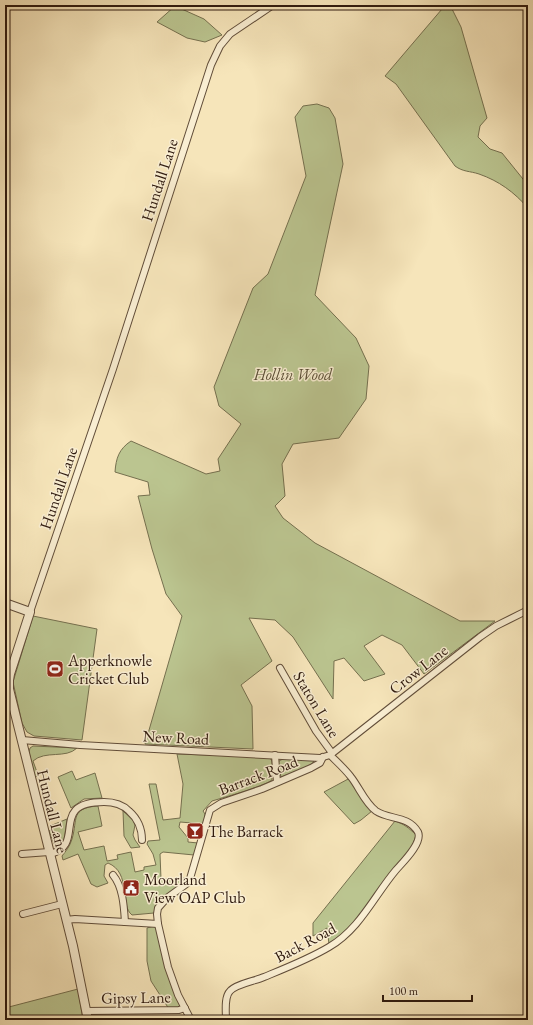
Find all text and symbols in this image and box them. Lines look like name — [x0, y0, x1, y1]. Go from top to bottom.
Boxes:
street label: Hundall Lane — [136, 136, 183, 224]
park label: Hollin Wood — [253, 364, 333, 385]
street label: Hundall Lane — [35, 444, 82, 532]
street label: Crow Lane — [385, 640, 452, 699]
place label: Apperknowle Cricket Club — [67, 650, 152, 689]
sports icon: Apperknowle Cricket Club — [45, 659, 65, 679]
street label: Staton Lane — [289, 667, 345, 741]
street label: New Road — [142, 725, 211, 750]
street label: Barrack Road — [215, 750, 302, 800]
street label: Hundall Lane — [32, 767, 73, 855]
bar icon: The Barrack — [185, 821, 205, 841]
place label: The Barrack — [208, 821, 284, 842]
place label: Moorland View OAP Club — [144, 869, 245, 908]
public building icon: Moorland View OAP Club — [121, 878, 141, 898]
street label: Back Road — [271, 917, 340, 967]
scale bar — [383, 977, 472, 1003]
text: 100 m — [389, 983, 419, 999]
street label: Gipsy Lane — [101, 986, 171, 1009]

